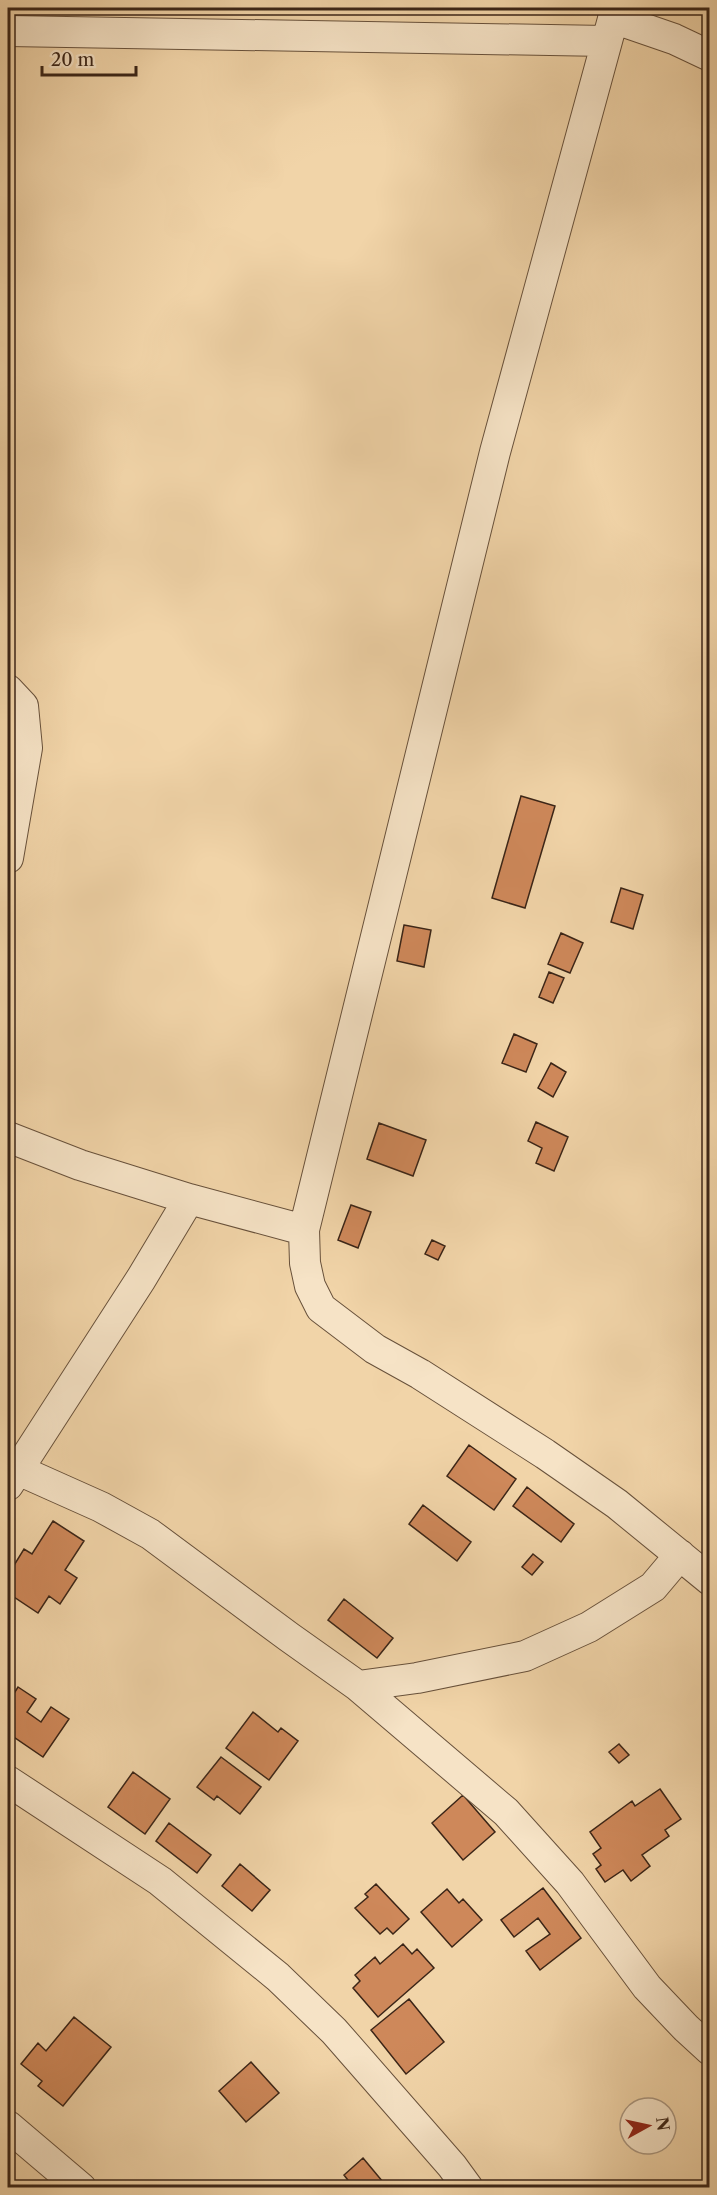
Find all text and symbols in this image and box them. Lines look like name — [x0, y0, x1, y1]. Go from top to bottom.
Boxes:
scale bar — [42, 39, 136, 77]
text: 20 m — [51, 49, 95, 71]
north arrow — [618, 2096, 678, 2156]
text: N — [652, 2116, 674, 2132]

